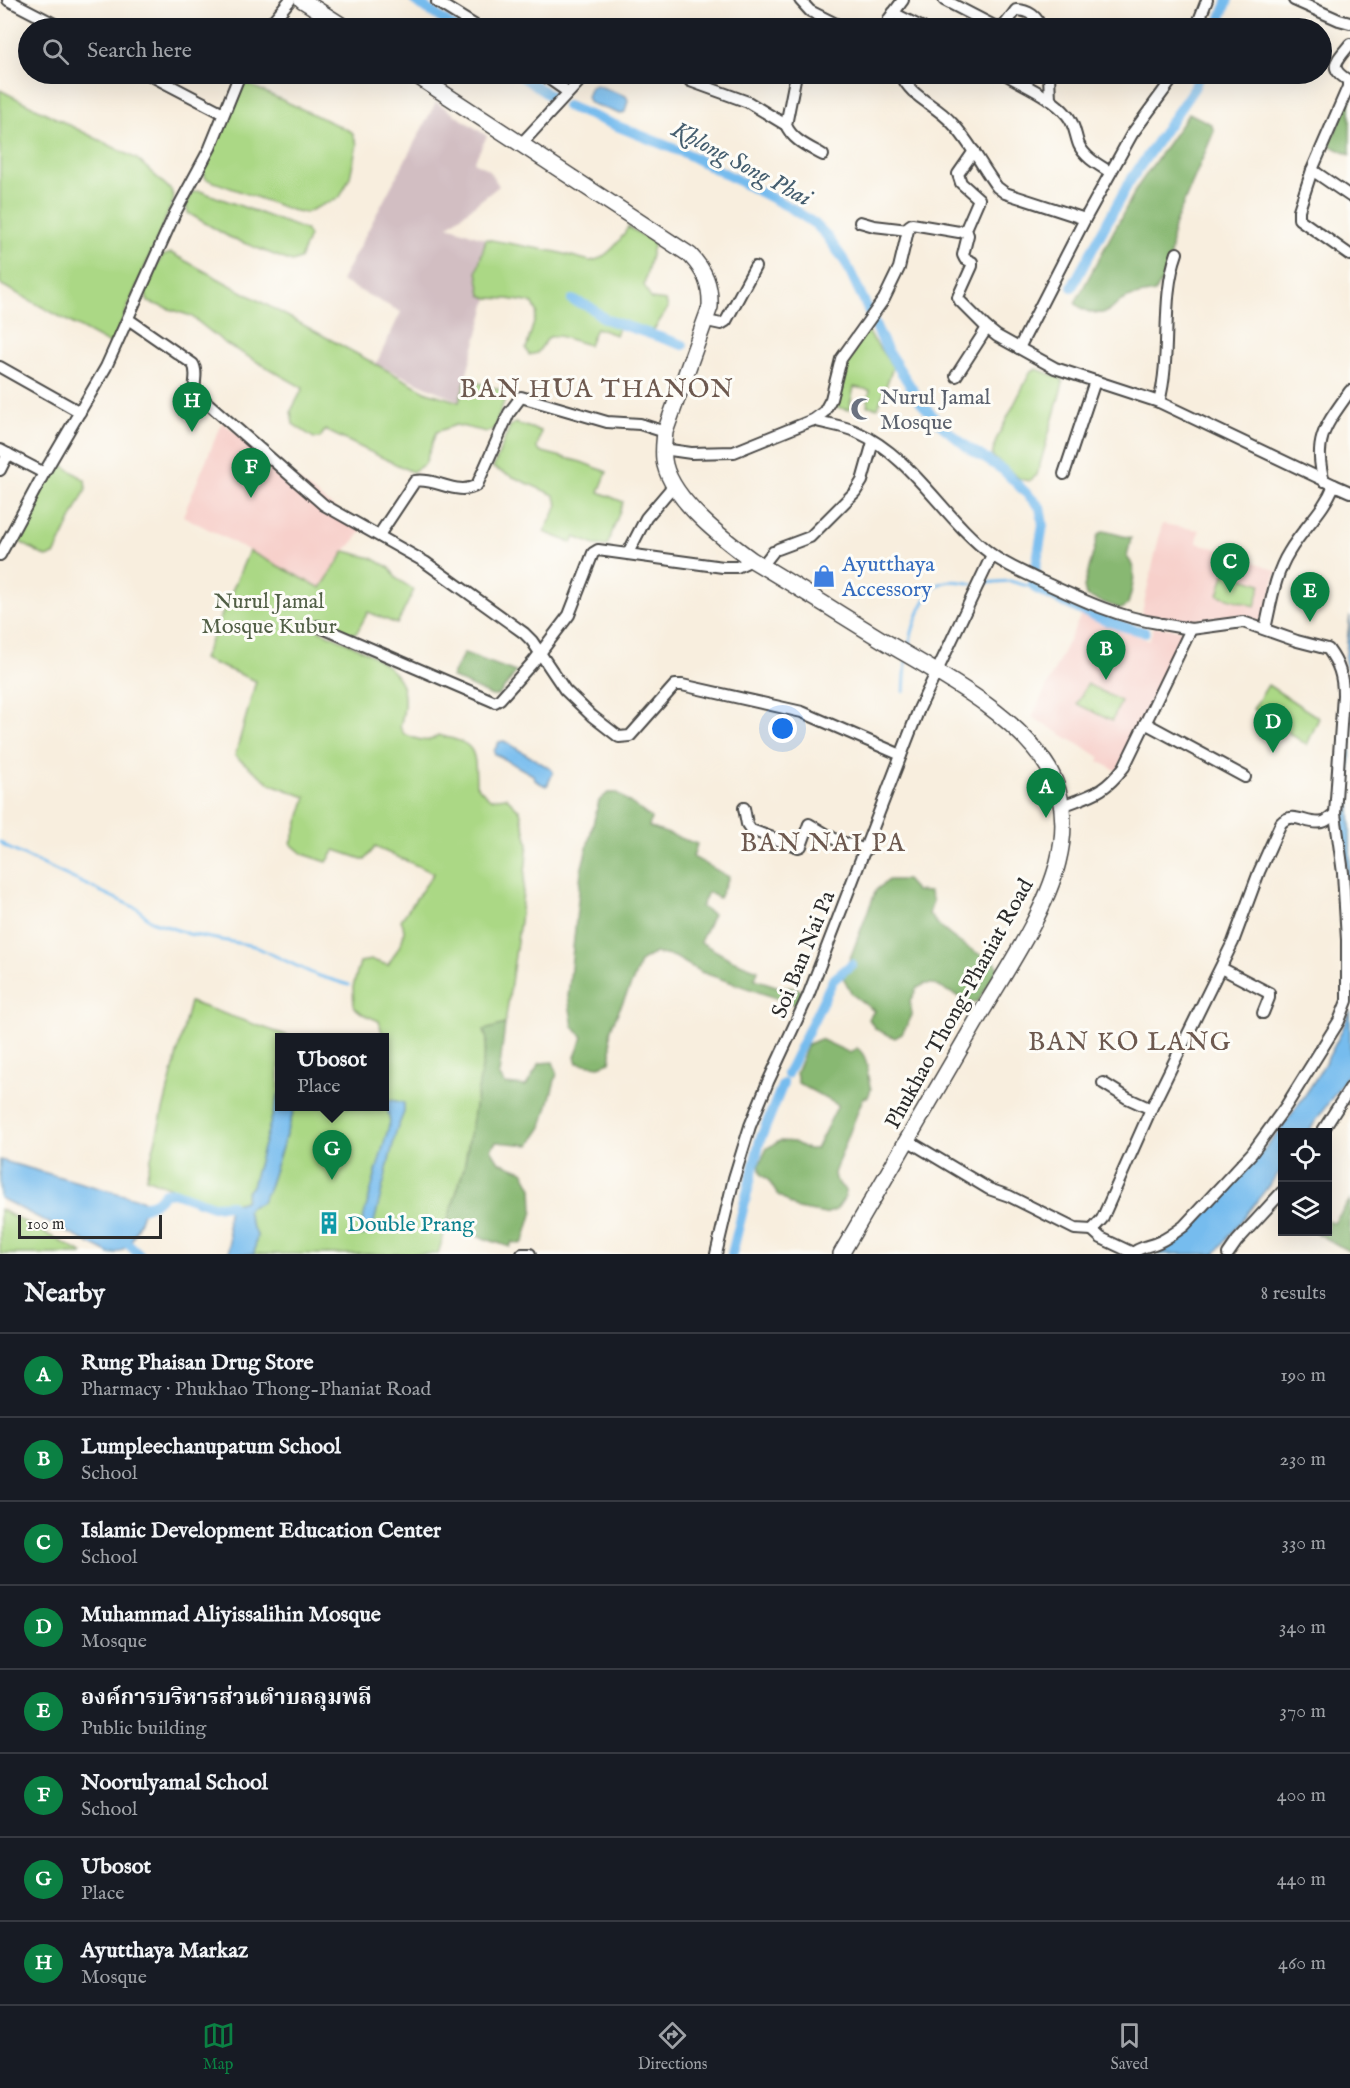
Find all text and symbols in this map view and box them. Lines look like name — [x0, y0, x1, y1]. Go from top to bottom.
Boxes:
search box — [18, 18, 1332, 84]
icon: search — [39, 35, 72, 68]
text: Search here — [87, 37, 192, 65]
water label: Khlong Song Phai — [665, 114, 818, 215]
district label: BAN HUA THANON — [459, 373, 735, 406]
pin: H — [172, 382, 212, 432]
place label: Nurul Jamal Mosque — [880, 384, 991, 437]
mosque icon: Nurul Jamal Mosque — [849, 396, 875, 422]
pin: F — [232, 448, 270, 498]
pin: C — [1210, 544, 1250, 593]
place label: Ayutthaya Accessory — [841, 551, 935, 604]
shop icon: Ayutthaya Accessory — [811, 563, 837, 589]
pin: E — [1290, 572, 1330, 622]
park label: Nurul Jamal Mosque Kubur — [201, 588, 337, 641]
pin: B — [1086, 630, 1126, 680]
pin: D — [1254, 704, 1292, 753]
your location — [768, 714, 797, 743]
pin: A — [1026, 768, 1066, 818]
district label: BAN NAI PA — [740, 827, 906, 860]
street label: Phukhao Thong-Phaniat Road — [879, 874, 1040, 1134]
street label: Soi Ban Nai Pa — [766, 886, 842, 1023]
district label: BAN KO LANG — [1028, 1026, 1232, 1059]
popup — [275, 1033, 389, 1111]
text: Ubosot — [297, 1046, 367, 1074]
text: Place — [297, 1074, 340, 1099]
map controls — [1278, 1128, 1332, 1236]
button: locate — [1278, 1128, 1332, 1182]
pin: G — [312, 1130, 352, 1180]
button: layers — [1278, 1182, 1332, 1236]
building icon: Double Prang — [316, 1210, 342, 1236]
place label: Double Prang — [347, 1211, 475, 1239]
scale bar — [18, 1212, 162, 1240]
text: 100 m — [27, 1215, 64, 1235]
text: Nearby — [24, 1277, 105, 1310]
text: 8 results — [1260, 1281, 1326, 1306]
text: Rung Phaisan Drug Store — [81, 1349, 314, 1377]
text: A — [37, 1363, 50, 1388]
text: 190 m — [1280, 1363, 1326, 1388]
text: Pharmacy · Phukhao Thong-Phaniat Road — [81, 1377, 431, 1402]
text: Lumpleechanupatum School — [81, 1433, 341, 1461]
text: B — [37, 1447, 50, 1472]
text: 230 m — [1280, 1447, 1326, 1472]
text: School — [81, 1461, 137, 1486]
text: Islamic Development Education Center — [81, 1517, 441, 1545]
text: C — [36, 1531, 51, 1556]
text: 330 m — [1281, 1531, 1326, 1556]
text: School — [81, 1545, 137, 1570]
text: Muhammad Aliyissalihin Mosque — [81, 1601, 381, 1629]
text: D — [35, 1615, 52, 1640]
text: 340 m — [1279, 1615, 1326, 1640]
text: Mosque — [81, 1629, 147, 1654]
text: องค์การบริหารส่วนตำบลลุมพลี — [81, 1684, 372, 1712]
text: E — [37, 1699, 50, 1724]
text: 370 m — [1280, 1699, 1326, 1724]
text: Public building — [81, 1716, 206, 1741]
text: Noorulyamal School — [81, 1769, 268, 1797]
text: F — [37, 1783, 50, 1808]
text: 400 m — [1277, 1783, 1326, 1808]
text: School — [81, 1797, 137, 1822]
text: Ubosot — [81, 1853, 151, 1881]
text: G — [36, 1867, 51, 1892]
text: 440 m — [1277, 1867, 1326, 1892]
text: Place — [81, 1881, 124, 1906]
text: Ayutthaya Markaz — [81, 1937, 248, 1965]
text: H — [35, 1951, 52, 1976]
text: 460 m — [1278, 1951, 1326, 1976]
text: Mosque — [81, 1965, 147, 1990]
tab: Map — [202, 2019, 235, 2075]
tab: Directions — [638, 2019, 707, 2075]
tab: Saved — [1111, 2019, 1148, 2075]

